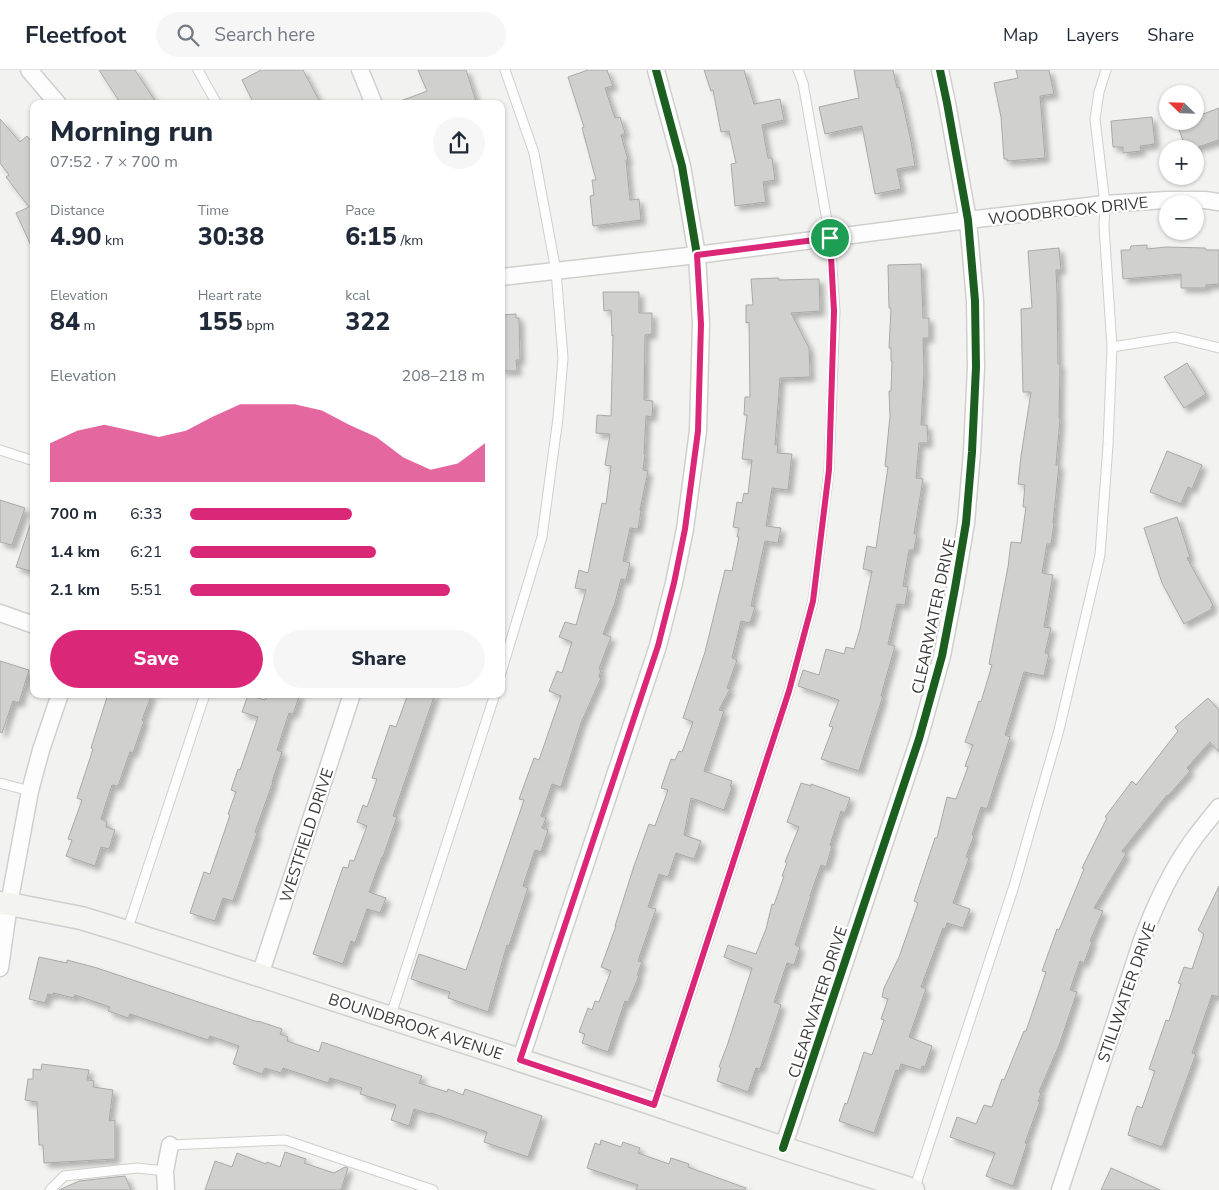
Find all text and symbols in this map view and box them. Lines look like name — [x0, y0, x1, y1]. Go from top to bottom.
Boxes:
search box — [156, 12, 506, 57]
text: Fleetfoot — [25, 19, 126, 51]
icon: search — [174, 21, 202, 49]
text: Search here — [214, 22, 315, 48]
text: Map — [1003, 23, 1038, 47]
text: Layers — [1066, 23, 1119, 47]
text: Share — [1147, 23, 1194, 47]
north arrow — [1159, 85, 1204, 130]
map controls — [1159, 85, 1204, 240]
text: Morning run — [50, 113, 213, 151]
button: share — [433, 117, 485, 169]
button: + — [1159, 140, 1204, 185]
text: 07:52 · 7 × 700 m — [50, 151, 178, 173]
street label: WOODBROOK DRIVE — [987, 192, 1149, 230]
button: − — [1159, 195, 1204, 240]
text: Distance — [50, 201, 104, 220]
text: Time — [198, 201, 229, 220]
text: Pace — [345, 201, 375, 220]
pin — [809, 217, 851, 259]
text: 4.90 — [50, 220, 102, 254]
text: 30:38 — [198, 220, 264, 254]
text: 6:15 — [345, 220, 397, 254]
icon: arrive — [816, 224, 844, 252]
text: km — [102, 231, 124, 250]
text: /km — [397, 231, 423, 250]
text: Elevation — [50, 286, 108, 305]
text: Heart rate — [198, 286, 262, 305]
text: kcal — [345, 286, 370, 305]
text: 84 — [50, 305, 80, 339]
text: 155 — [198, 305, 243, 339]
text: 322 — [345, 305, 390, 339]
text: m — [80, 316, 96, 335]
text: bpm — [243, 316, 275, 335]
text: Elevation — [50, 365, 116, 387]
text: 208–218 m — [402, 365, 485, 387]
text: 700 m — [50, 503, 97, 525]
text: 6:33 — [130, 503, 162, 525]
street label: CLEARWATER DRIVE — [907, 536, 961, 696]
text: 1.4 km — [50, 541, 100, 563]
text: 6:21 — [130, 541, 162, 563]
text: 2.1 km — [50, 579, 100, 601]
text: 5:51 — [130, 579, 162, 601]
button: Save — [50, 630, 263, 688]
button: Share — [273, 630, 485, 688]
street label: WESTFIELD DRIVE — [275, 765, 339, 905]
street label: STILLWATER DRIVE — [1093, 919, 1161, 1065]
street label: CLEARWATER DRIVE — [783, 923, 853, 1081]
street label: BOUNDBROOK AVENUE — [326, 988, 506, 1066]

